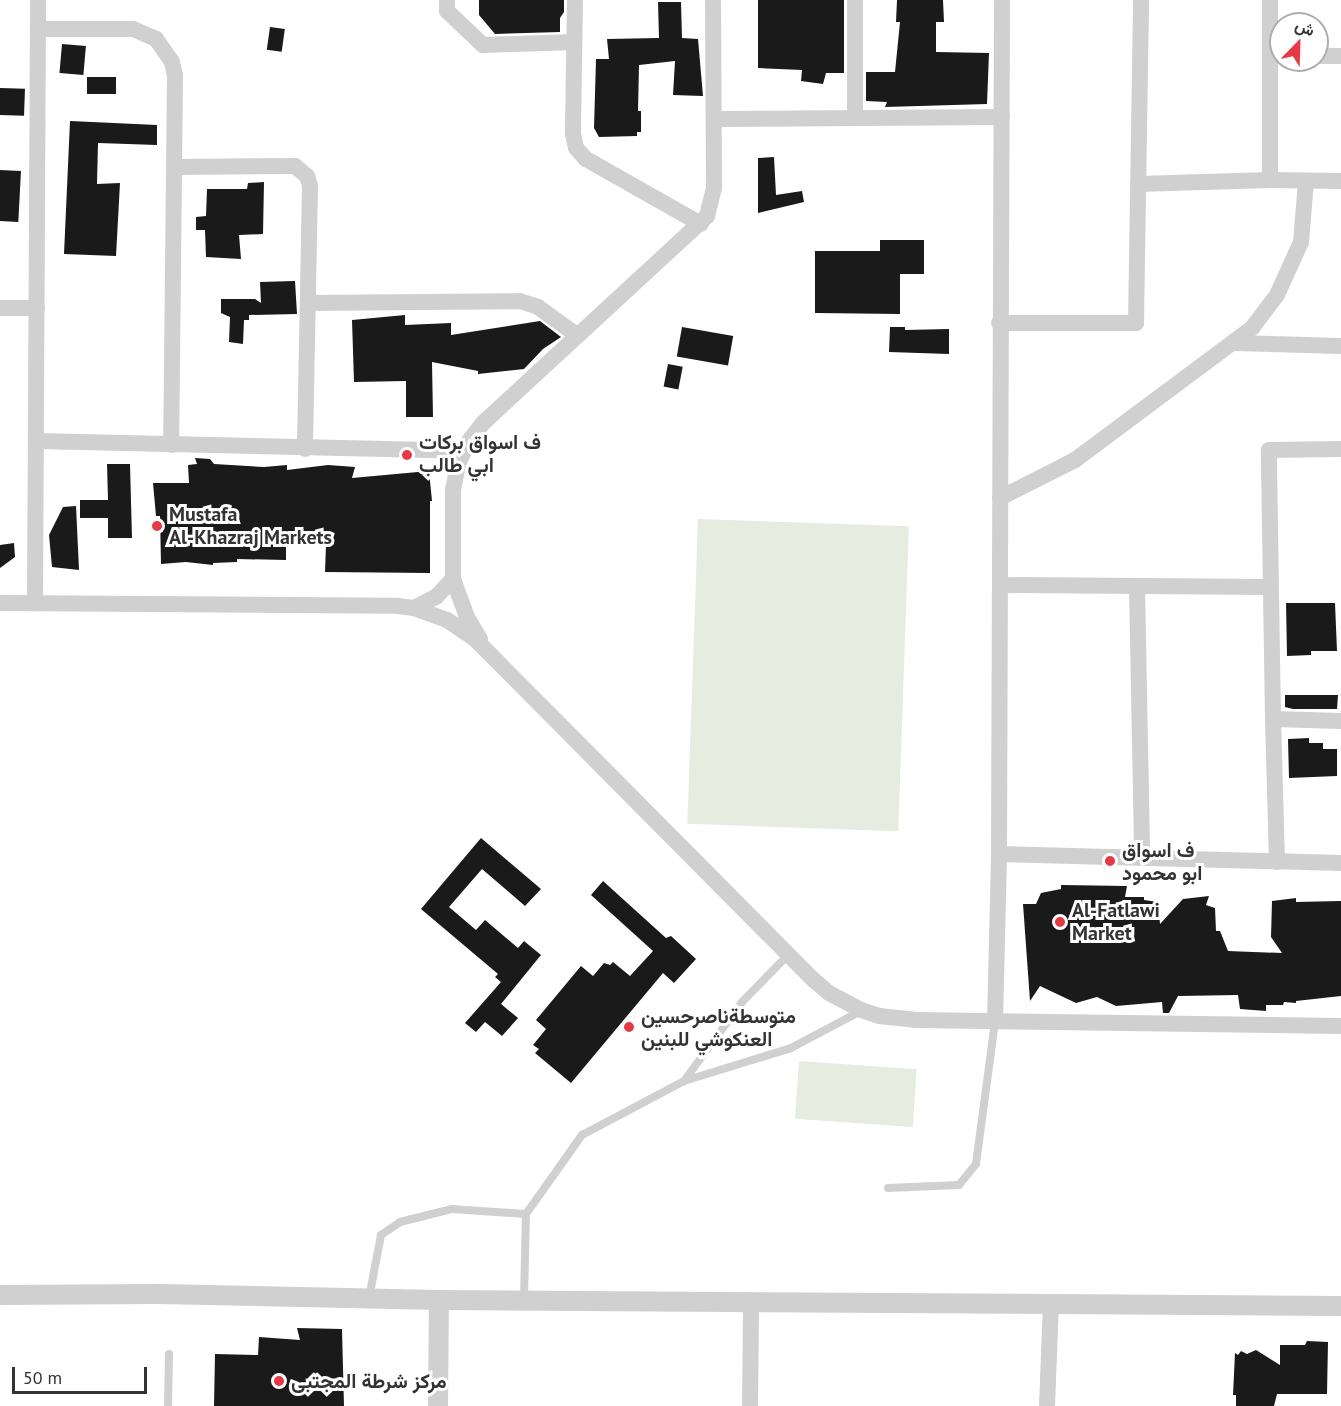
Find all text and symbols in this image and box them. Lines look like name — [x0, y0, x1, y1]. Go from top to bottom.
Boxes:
north arrow — [1269, 12, 1329, 72]
text: ش — [1292, 14, 1318, 40]
place label: ف اسواق بركات ابي طالب — [419, 431, 541, 478]
marker: ف اسواق بركات ابي طالب — [400, 448, 414, 462]
place label: Mustafa Al-Khazraj Markets — [169, 502, 332, 549]
marker: Mustafa Al-Khazraj Markets — [150, 519, 164, 533]
place label: ف اسواق ابو محمود — [1122, 838, 1202, 885]
marker: ف اسواق ابو محمود — [1103, 854, 1117, 868]
place label: Al-Fatlawi Market — [1072, 898, 1160, 945]
marker: Al-Fatlawi Market — [1053, 915, 1067, 929]
place label: متوسطةناصرحسين العنكوشي للبنين — [641, 1004, 796, 1051]
marker: متوسطةناصرحسين العنكوشي للبنين — [622, 1020, 636, 1034]
scale bar — [15, 1355, 150, 1393]
text: 50 m — [23, 1366, 62, 1389]
place label: مركز شرطة المجتبى — [291, 1369, 447, 1393]
marker: مركز شرطة المجتبى — [272, 1374, 286, 1388]

